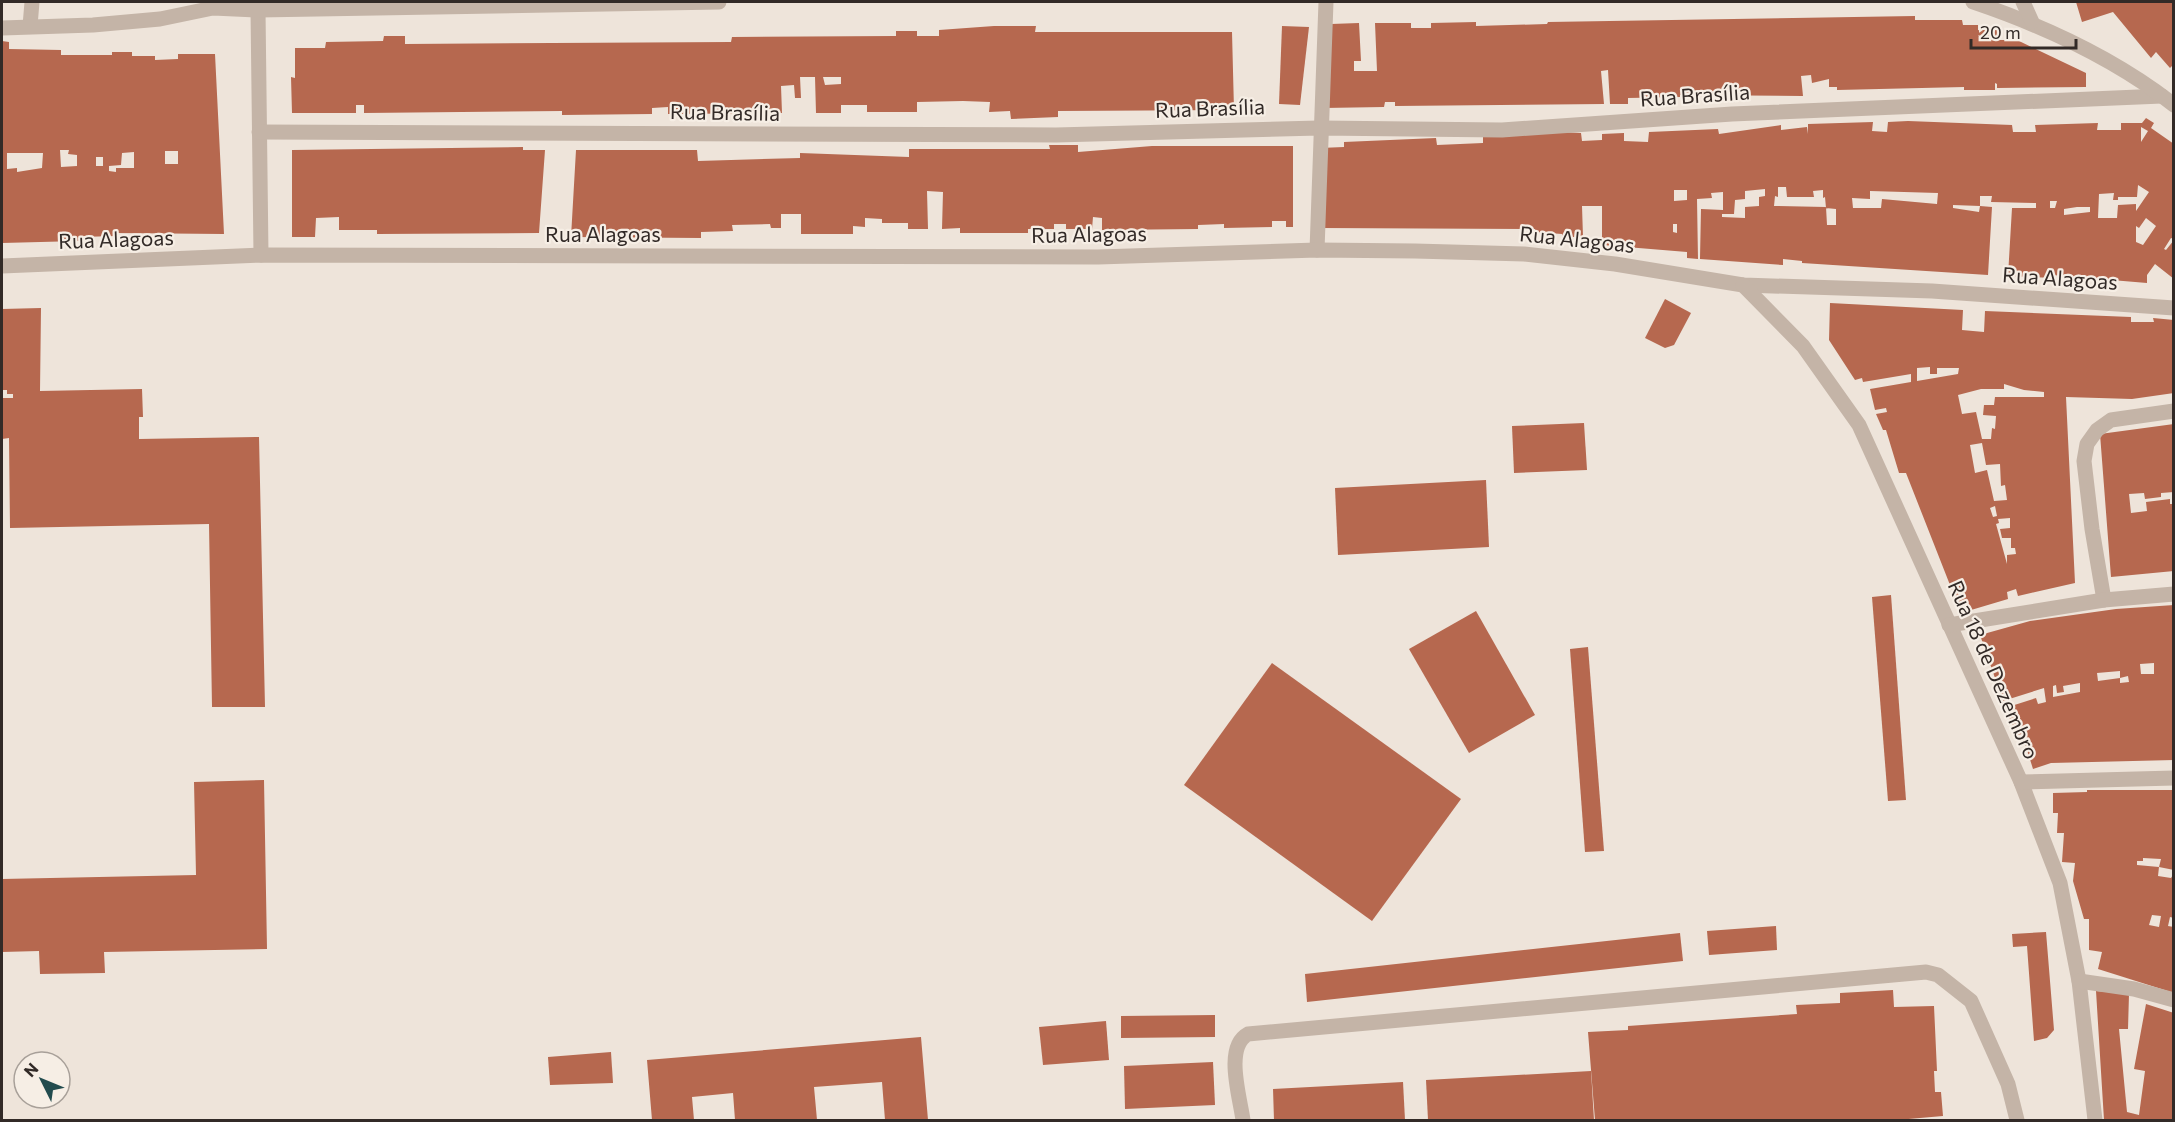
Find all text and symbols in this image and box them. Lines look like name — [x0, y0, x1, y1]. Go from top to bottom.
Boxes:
scale bar — [1971, 12, 2076, 50]
text: 20 m — [1980, 21, 2021, 43]
street label: Rua Brasília — [1639, 78, 1751, 111]
street label: Rua Brasília — [1154, 93, 1265, 122]
street label: Rua Brasília — [670, 98, 780, 125]
street label: Rua Alagoas — [1031, 220, 1147, 247]
street label: Rua Alagoas — [1518, 220, 1636, 257]
street label: Rua Alagoas — [545, 221, 661, 246]
street label: Rua Alagoas — [58, 224, 174, 253]
street label: Rua Alagoas — [2001, 261, 2119, 294]
street label: Rua 18 de Dezembro — [1944, 576, 2045, 763]
north arrow — [12, 1050, 72, 1110]
text: N — [20, 1059, 42, 1080]

